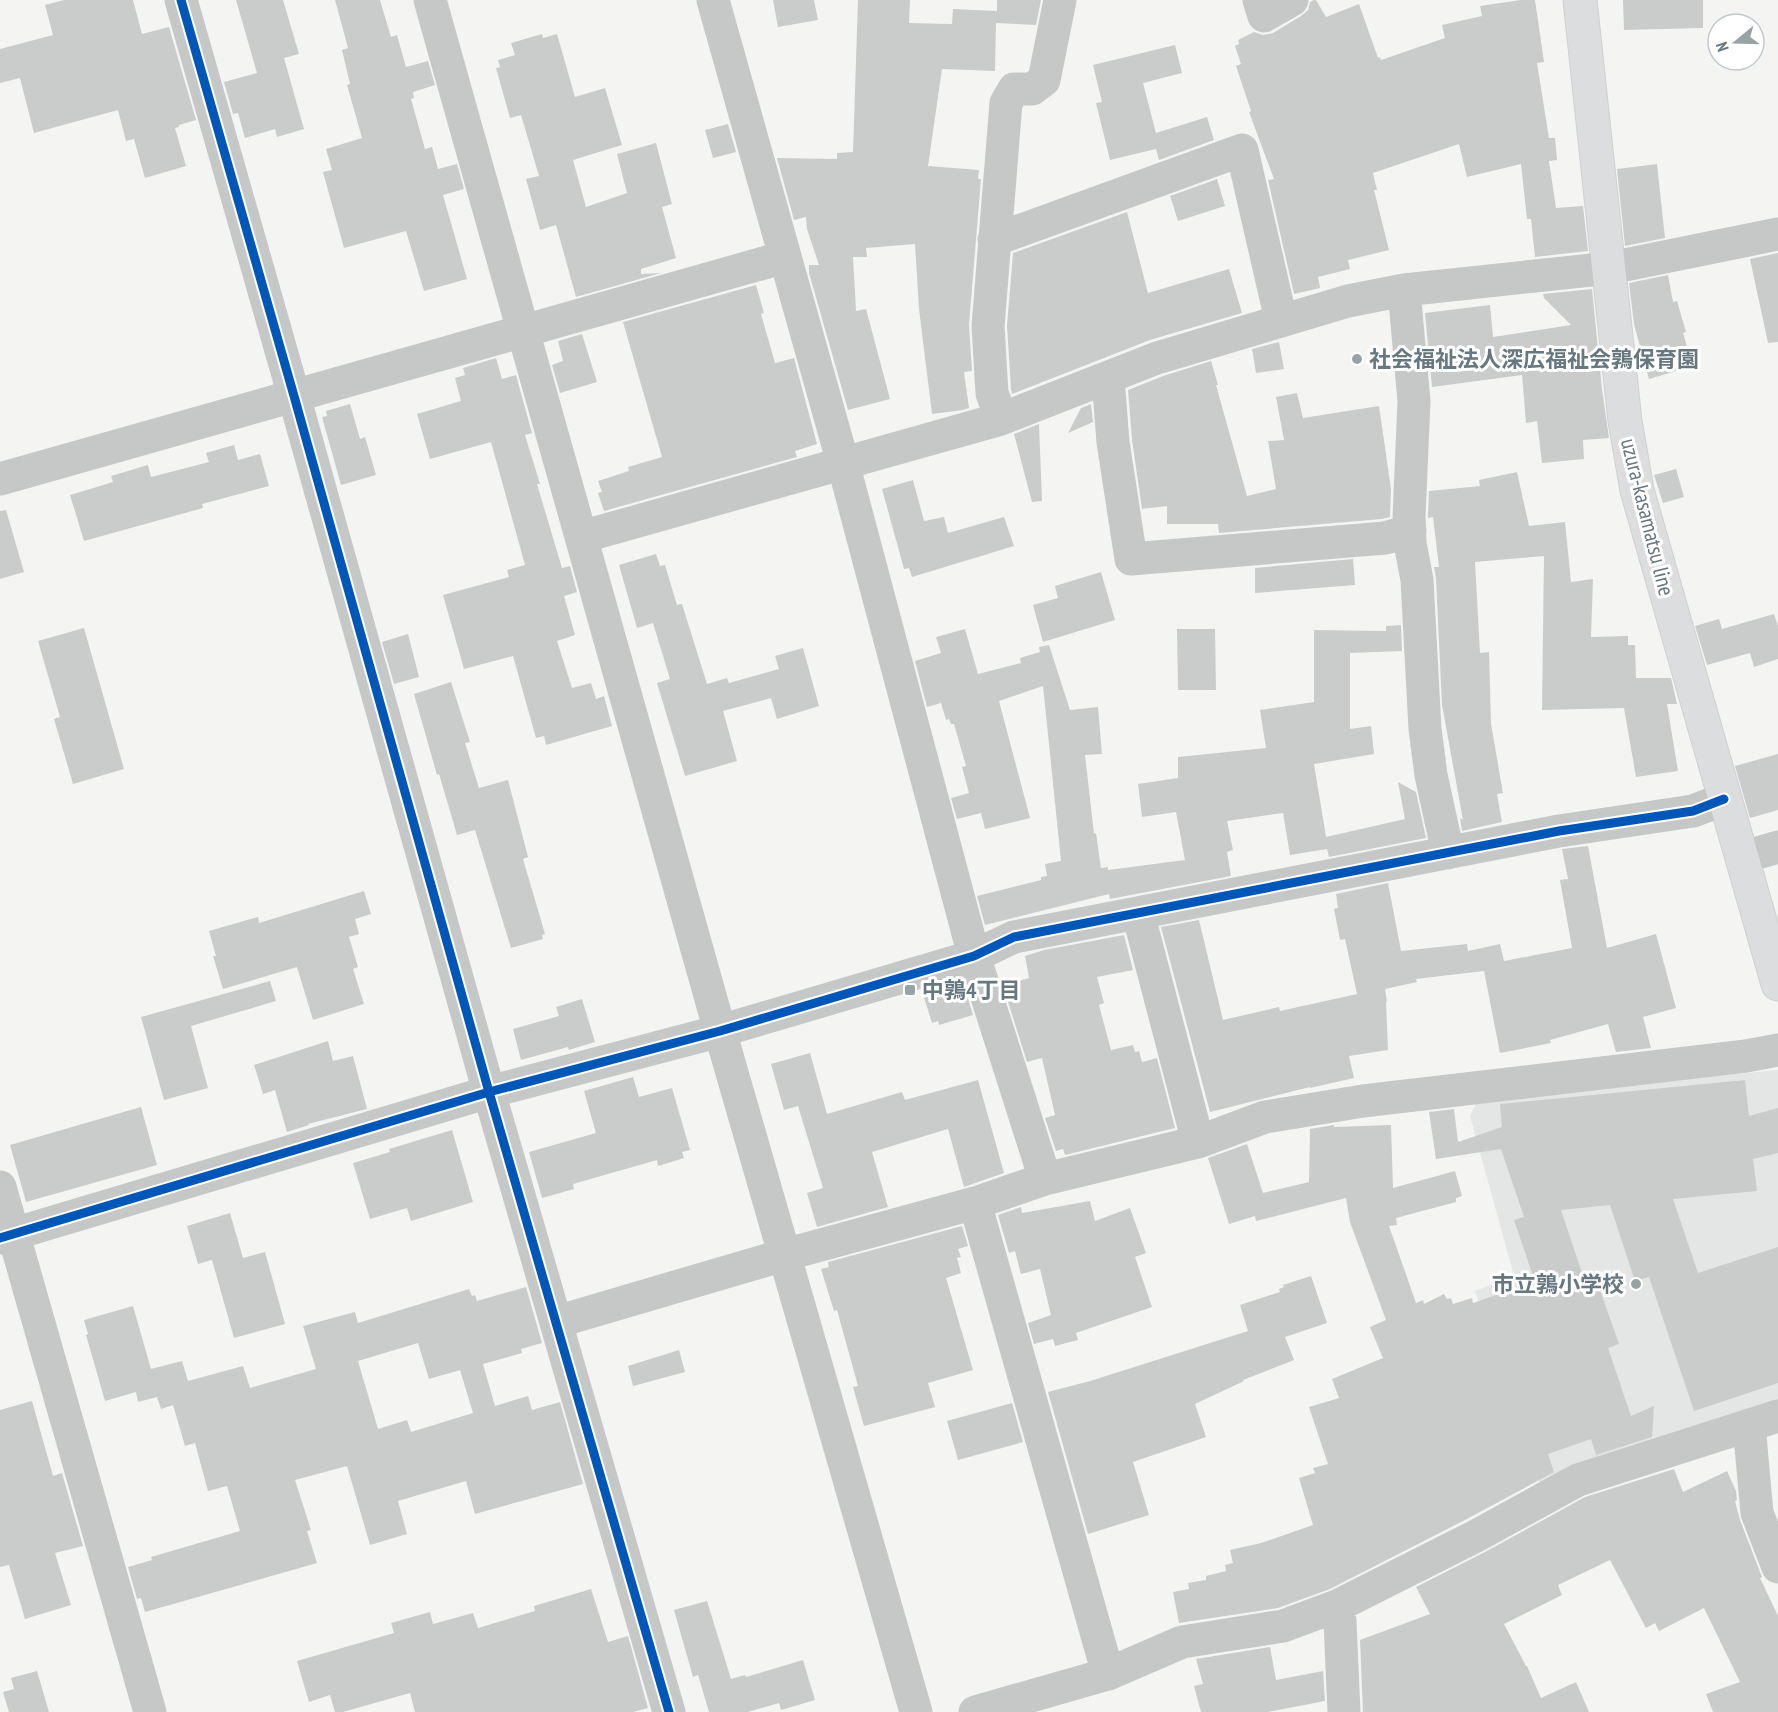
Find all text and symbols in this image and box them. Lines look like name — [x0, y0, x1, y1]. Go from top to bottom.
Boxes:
north arrow — [1706, 12, 1766, 72]
text: N — [1711, 40, 1733, 54]
place label: 社会福祉法人深広福祉会鶉保育園 — [1369, 345, 1699, 373]
marker: 社会福祉法人深広福祉会鶉保育園 — [1350, 352, 1364, 366]
street label: uzura-kasamatsu line — [1615, 435, 1681, 599]
place label: 中鶉4丁目 — [922, 976, 1021, 1004]
marker: 中鶉4丁目 — [903, 983, 917, 997]
place label: 市立鶉小学校 — [1492, 1270, 1624, 1298]
marker: 市立鶉小学校 — [1629, 1277, 1643, 1291]

